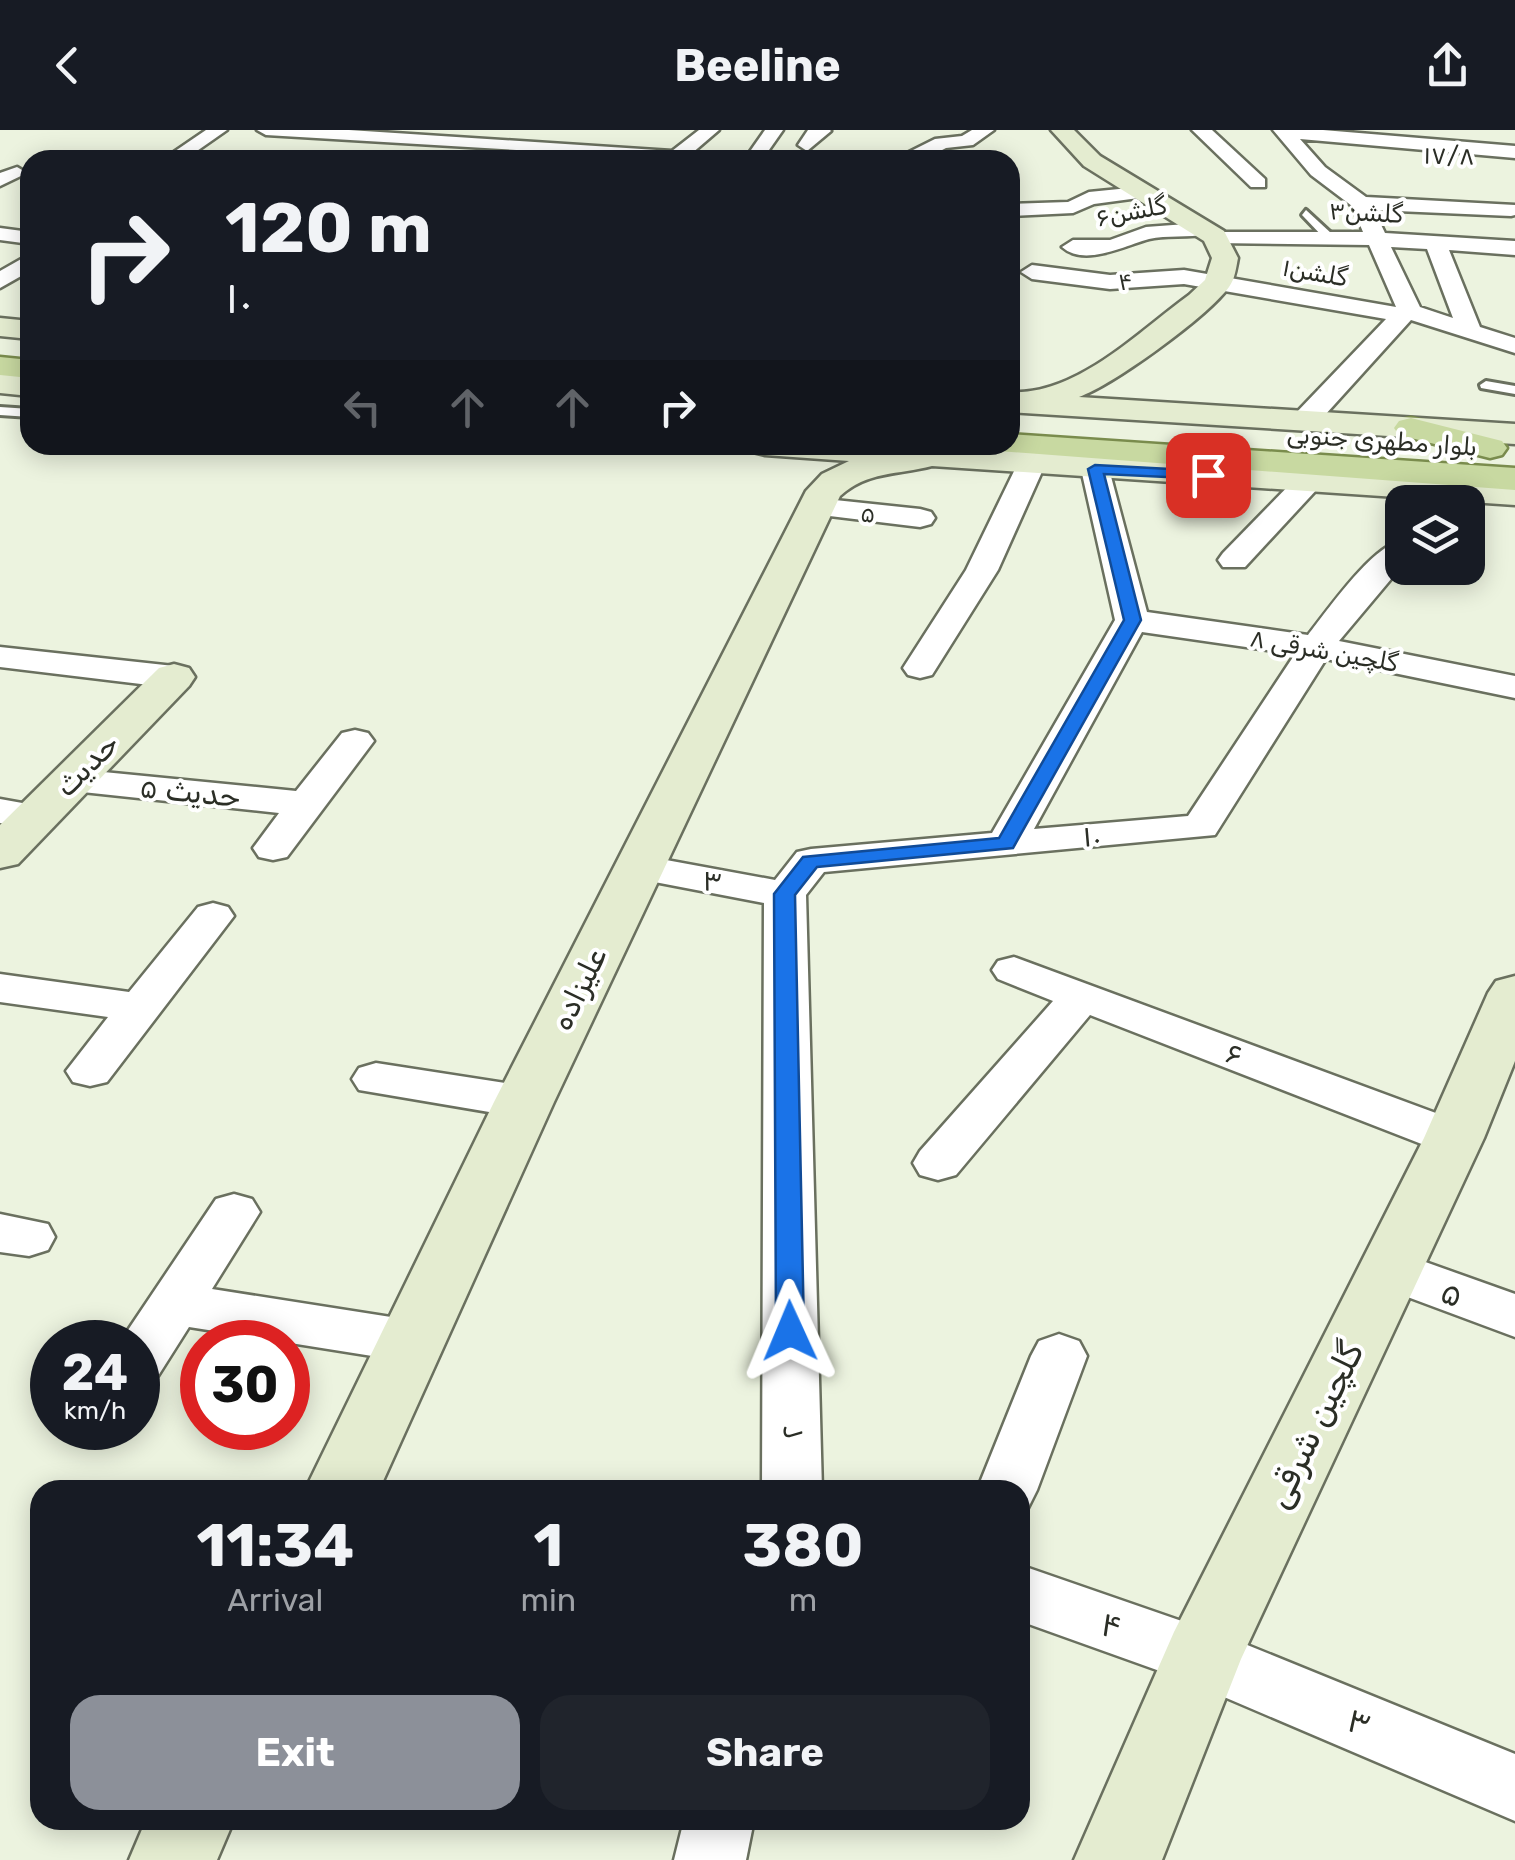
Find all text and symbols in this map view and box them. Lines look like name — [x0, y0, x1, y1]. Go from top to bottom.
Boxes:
icon: back — [40, 38, 95, 93]
icon: share — [1420, 38, 1475, 93]
text: Beeline — [674, 39, 841, 92]
street label: ۱۷/۸ — [1423, 141, 1475, 170]
text: 120 m — [225, 187, 432, 270]
icon: right — [60, 190, 190, 320]
street label: گلشن۶ — [1093, 190, 1169, 233]
street label: گلشن۳ — [1328, 196, 1404, 229]
street label: گلشن۱ — [1280, 253, 1350, 292]
street label: ۴ — [1118, 267, 1132, 296]
text: ۱۰ — [225, 271, 253, 324]
icon: left — [335, 380, 390, 435]
icon: ahead — [440, 380, 495, 435]
icon: ahead — [545, 380, 600, 435]
icon: right — [650, 380, 705, 435]
street label: بلوار مطهری جنوبی — [1286, 419, 1478, 463]
pin — [1166, 433, 1251, 518]
icon: arrive — [1181, 448, 1236, 503]
map controls — [1385, 485, 1485, 585]
button: layers — [1385, 485, 1485, 585]
street label: ۵ — [859, 498, 877, 529]
street label: ۸ گلچین شرقی — [1247, 623, 1400, 678]
street label: حدیث — [48, 726, 126, 804]
street label: حدیث ۵ — [138, 769, 242, 815]
street label: ۱۰ — [1081, 817, 1103, 855]
street label: ۳ — [699, 862, 725, 900]
street label: علیزاده — [544, 942, 614, 1036]
street label: ۶ — [1220, 1034, 1248, 1074]
street label: ۵ — [1434, 1269, 1470, 1317]
position arrow — [738, 1279, 842, 1383]
speed limit sign: 30 — [180, 1320, 310, 1450]
street label: گلچین شرقی — [1256, 1335, 1372, 1515]
text: 24 — [62, 1343, 128, 1403]
text: km/h — [64, 1396, 126, 1425]
street label: ۲ — [774, 1424, 810, 1440]
text: 11:34 — [196, 1510, 354, 1581]
text: 1 — [533, 1510, 563, 1581]
text: 380 — [743, 1510, 864, 1581]
text: Arrival — [227, 1581, 323, 1619]
text: min — [521, 1581, 576, 1619]
text: m — [789, 1581, 817, 1619]
street label: ۴ — [1095, 1602, 1127, 1648]
button: Exit — [70, 1695, 520, 1810]
button: Share — [540, 1695, 990, 1810]
street label: ۳ — [1340, 1698, 1378, 1746]

